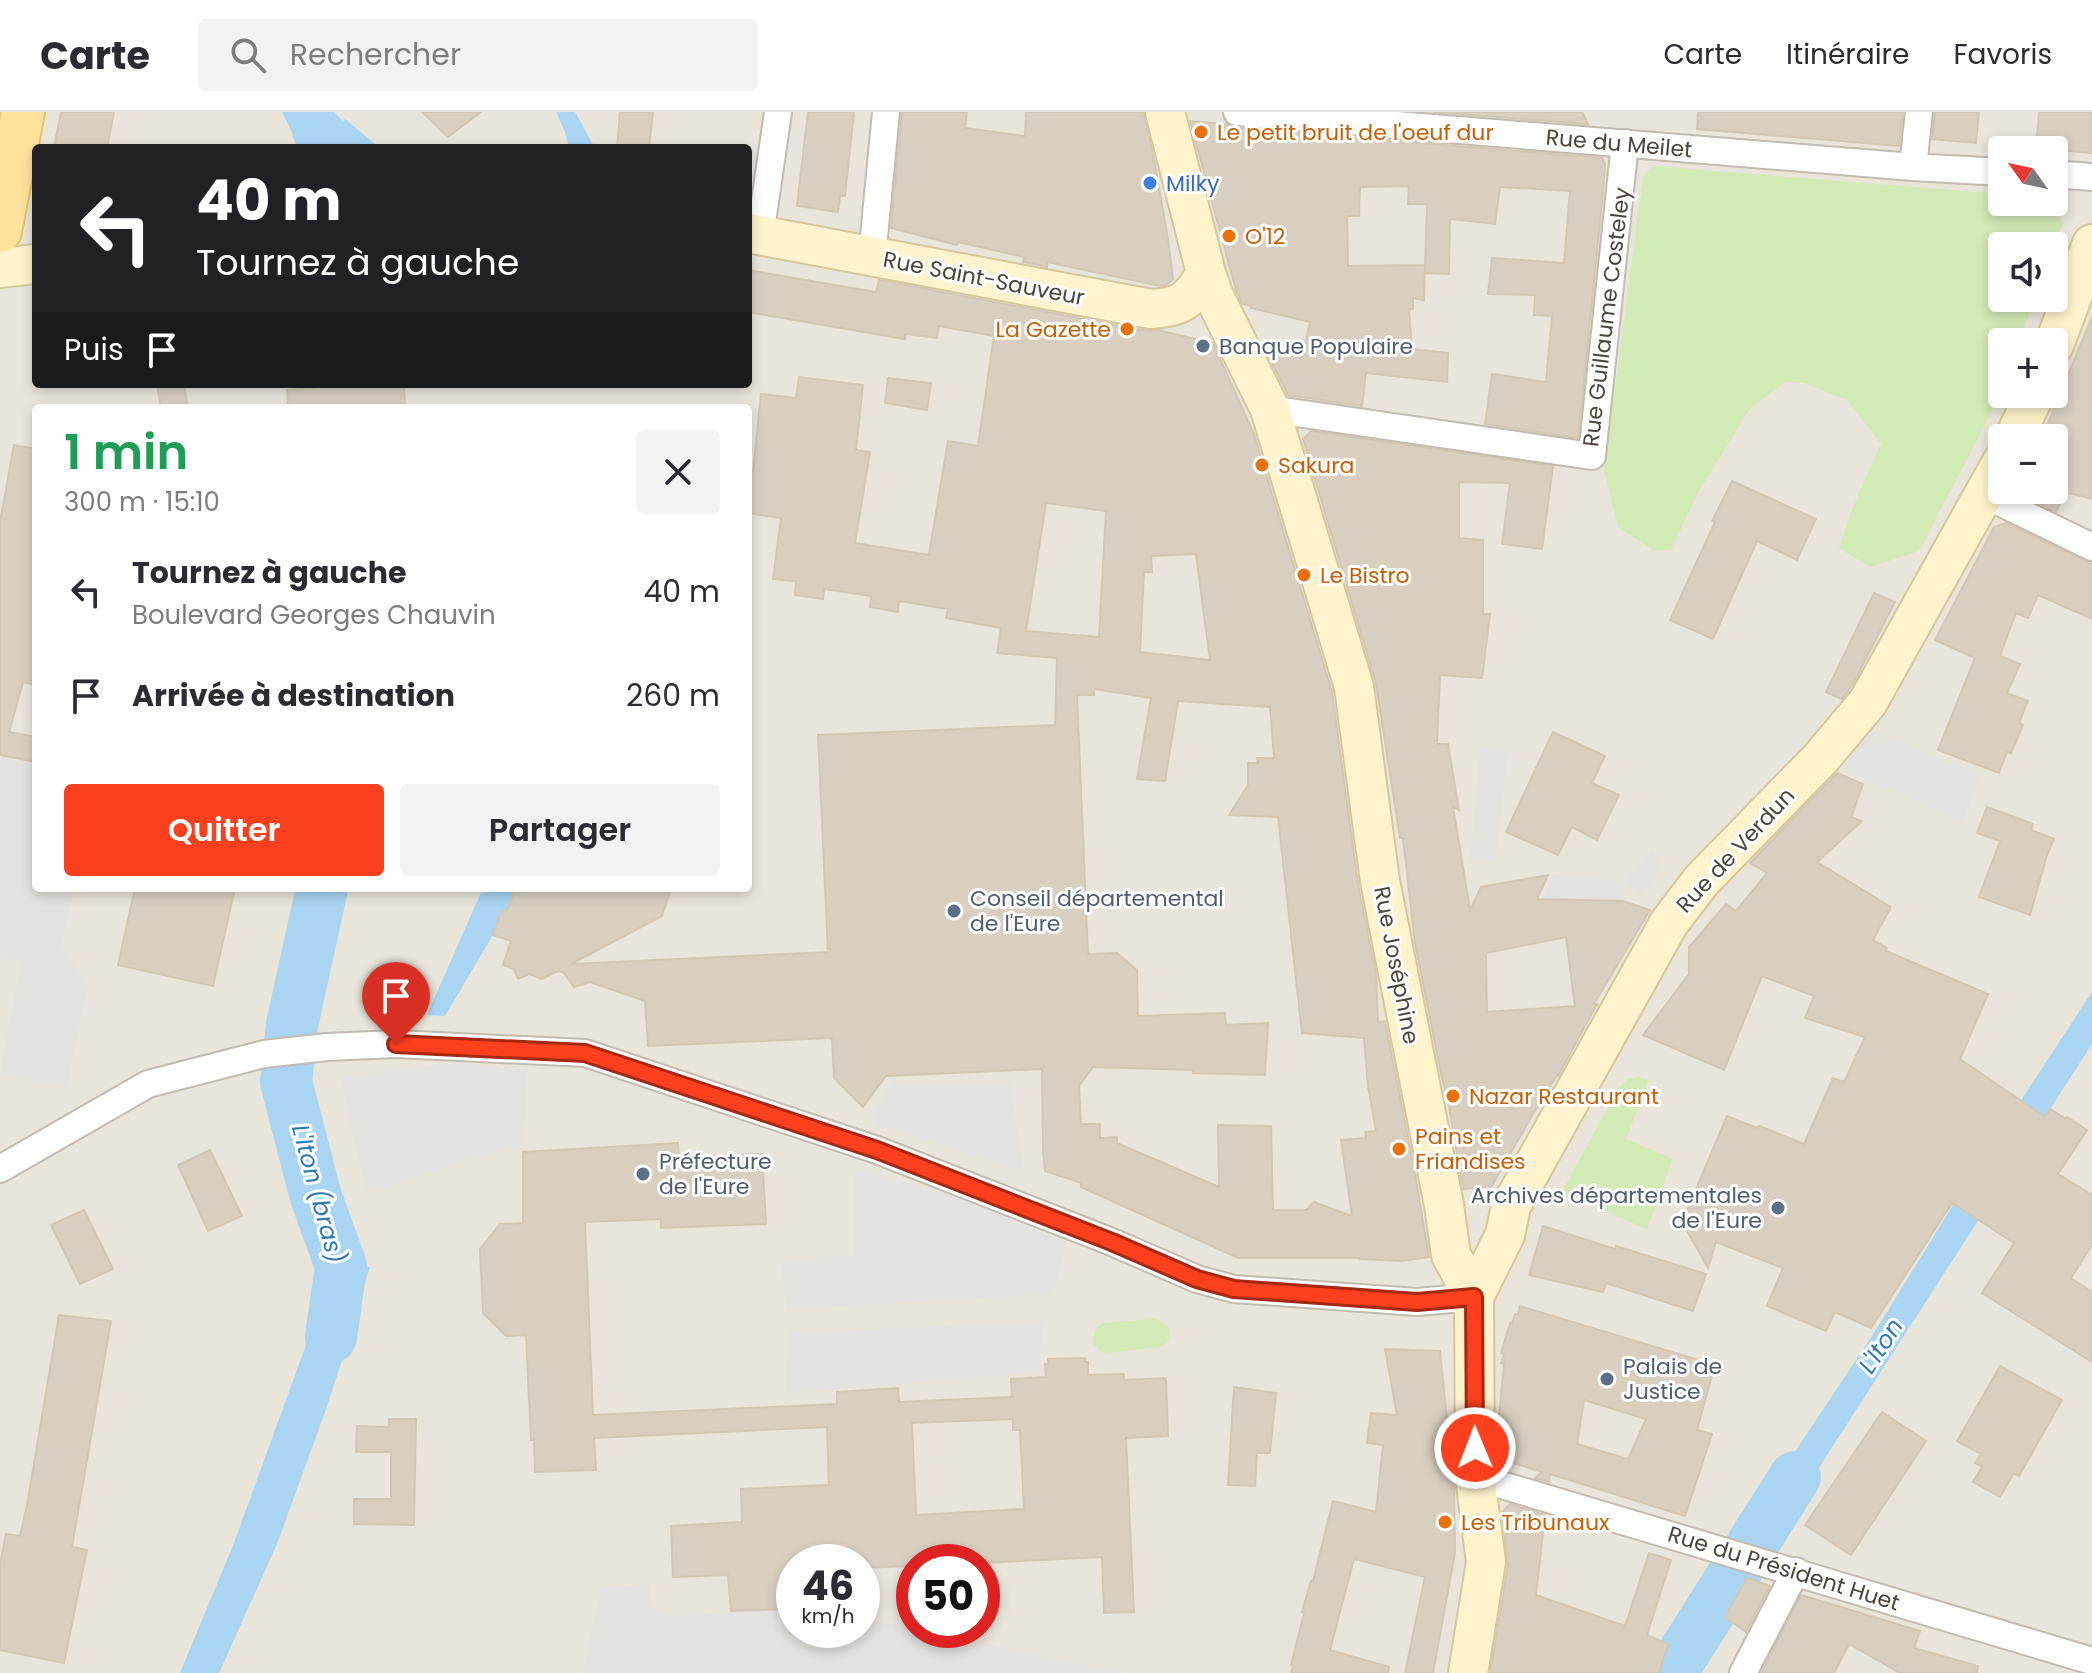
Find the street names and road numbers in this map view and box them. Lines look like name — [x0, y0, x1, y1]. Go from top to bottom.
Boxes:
street label: Rue du Meilet — [1544, 122, 1693, 165]
street label: Rue Guillaume Costeley — [1575, 185, 1638, 449]
street label: Rue Saint-Sauveur — [881, 244, 1087, 313]
street label: Rue de Verdun — [1669, 781, 1802, 920]
street label: Rue Joséphine — [1366, 884, 1427, 1047]
street label: Rue du Président Huet — [1664, 1518, 1903, 1618]

